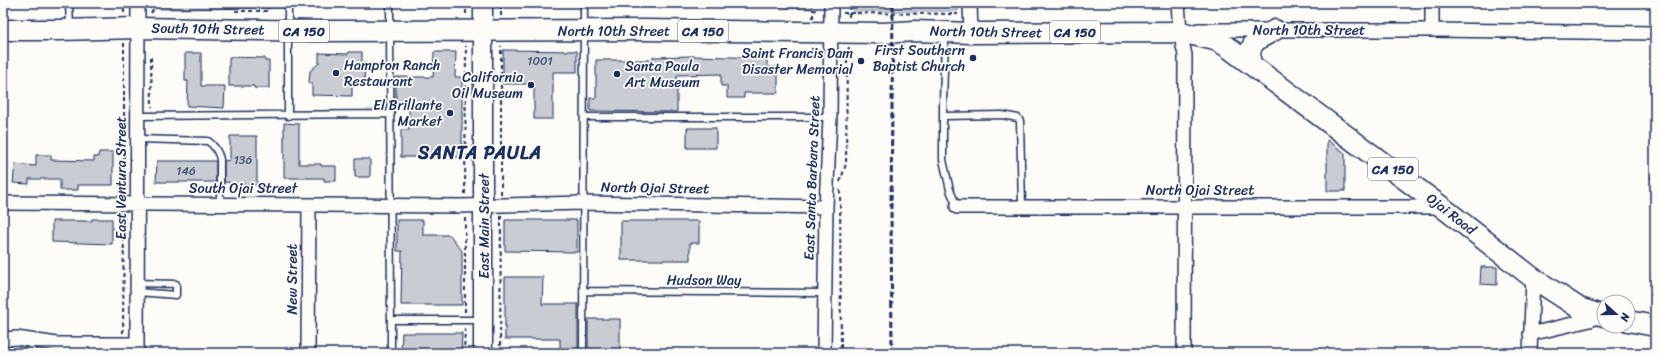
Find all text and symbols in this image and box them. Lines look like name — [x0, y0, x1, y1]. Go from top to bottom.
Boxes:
street label: South 10th Street — [151, 16, 265, 42]
street label: North 10th Street — [1253, 18, 1365, 43]
street label: North 10th Street — [558, 19, 670, 44]
street label: North 10th Street — [930, 19, 1042, 45]
road number: CA 150 — [279, 20, 329, 42]
road number: CA 150 — [678, 20, 728, 42]
road number: CA 150 — [1050, 21, 1100, 43]
place label: First Southern Baptist Church — [873, 38, 965, 79]
place label: Saint Francis Dam Disaster Memorial — [742, 41, 854, 82]
house number: 1001 — [527, 50, 553, 72]
place label: Hampton Ranch Restaurant — [344, 53, 440, 94]
marker: First Southern Baptist Church — [968, 53, 978, 63]
place label: Santa Paula Art Museum — [624, 54, 700, 95]
marker: Saint Francis Dam Disaster Memorial — [856, 56, 866, 66]
place label: California Oil Museum — [452, 65, 524, 106]
marker: Hampton Ranch Restaurant — [331, 68, 341, 78]
marker: Santa Paula Art Museum — [612, 69, 622, 79]
marker: California Oil Museum — [526, 80, 536, 90]
place label: El Brillante Market — [373, 93, 443, 134]
street label: East Santa Barbara Street — [797, 95, 827, 261]
marker: El Brillante Market — [445, 108, 455, 118]
street label: East Ventura Street — [109, 116, 134, 240]
district label: SANTA PAULA — [417, 137, 542, 169]
house number: 136 — [234, 149, 252, 171]
road number: CA 150 — [1368, 158, 1418, 180]
house number: 146 — [176, 160, 196, 182]
street label: East Main Street — [472, 172, 497, 279]
street label: North Ojai Street — [601, 175, 709, 201]
street label: South Ojai Street — [189, 176, 299, 201]
street label: North Ojai Street — [1146, 178, 1254, 203]
street label: Ojai Road — [1420, 186, 1483, 243]
street label: New Street — [280, 244, 305, 314]
street label: Hudson Way — [667, 268, 742, 293]
north arrow — [1596, 294, 1636, 334]
text: N — [1614, 310, 1635, 325]

